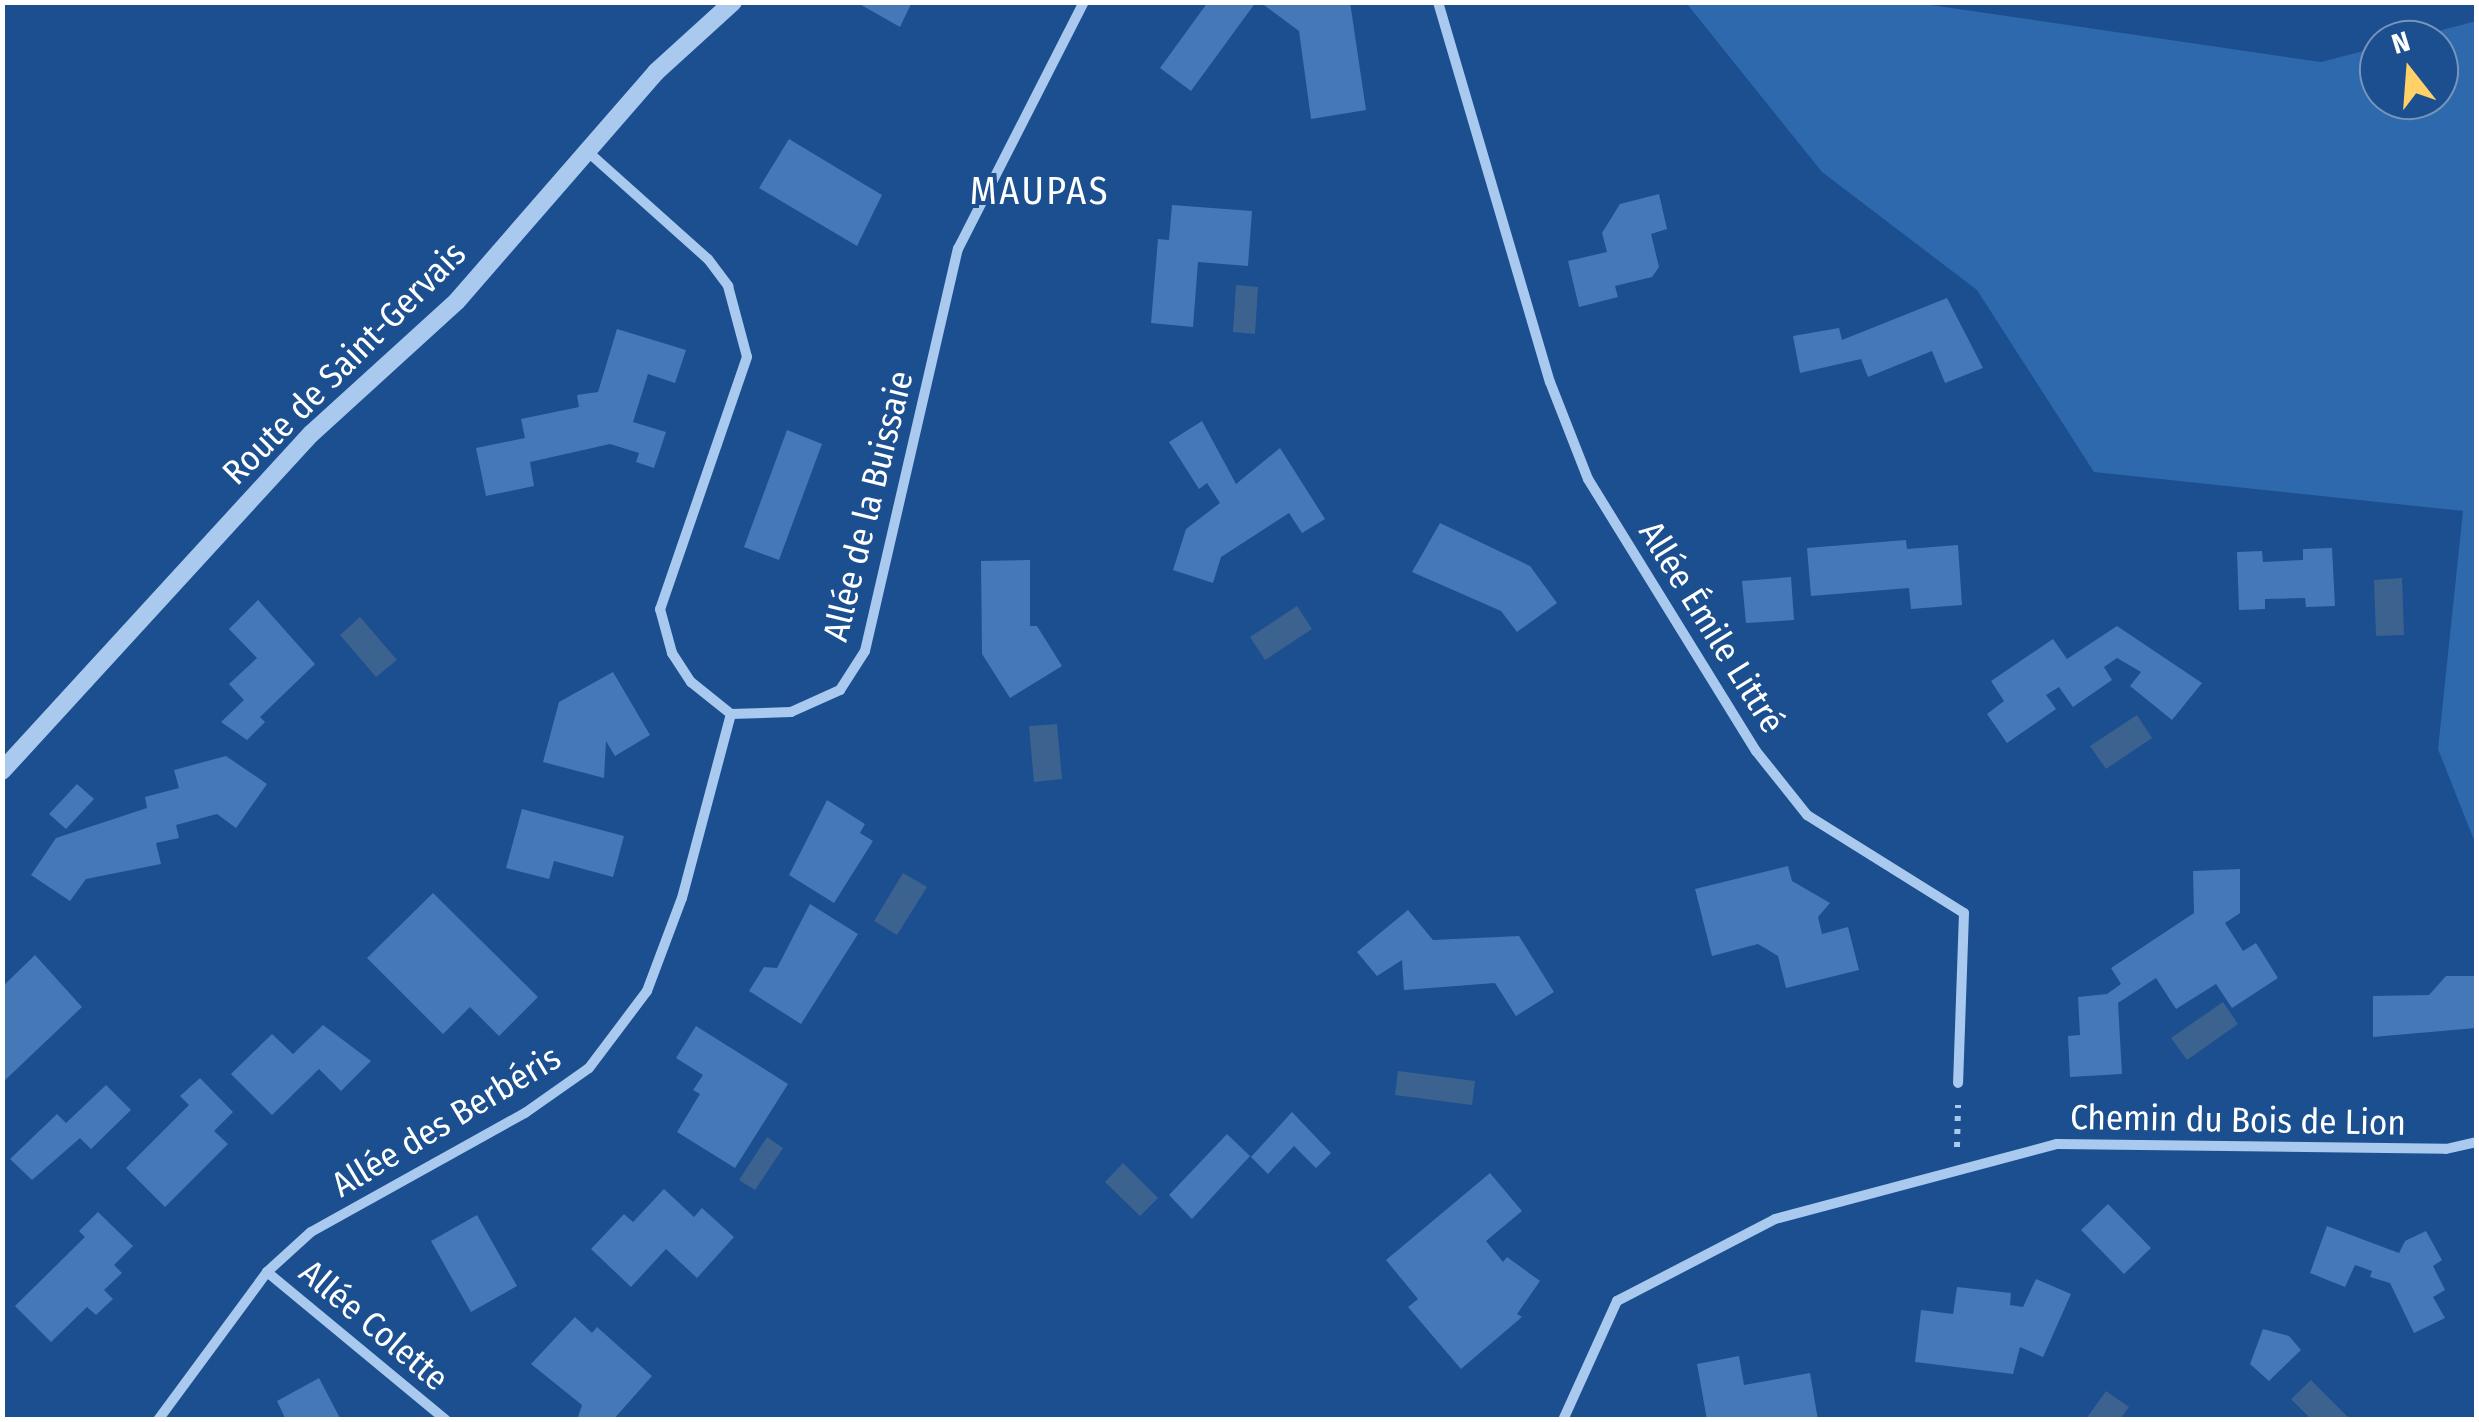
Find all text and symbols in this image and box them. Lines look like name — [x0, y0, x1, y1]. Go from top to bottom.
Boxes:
north arrow — [2359, 20, 2459, 120]
text: N — [2388, 25, 2414, 61]
district label: MAUPAS — [970, 169, 1110, 215]
street label: Route de Saint-Gervais — [214, 233, 474, 493]
street label: Allée de la Buissaie — [814, 367, 922, 645]
street label: Allée Émile Littré — [1630, 513, 1794, 741]
street label: Allée des Berbéris — [324, 1036, 568, 1206]
street label: Chemin du Bois de Lion — [2070, 1096, 2406, 1144]
street label: Allée Colette — [291, 1251, 457, 1399]

